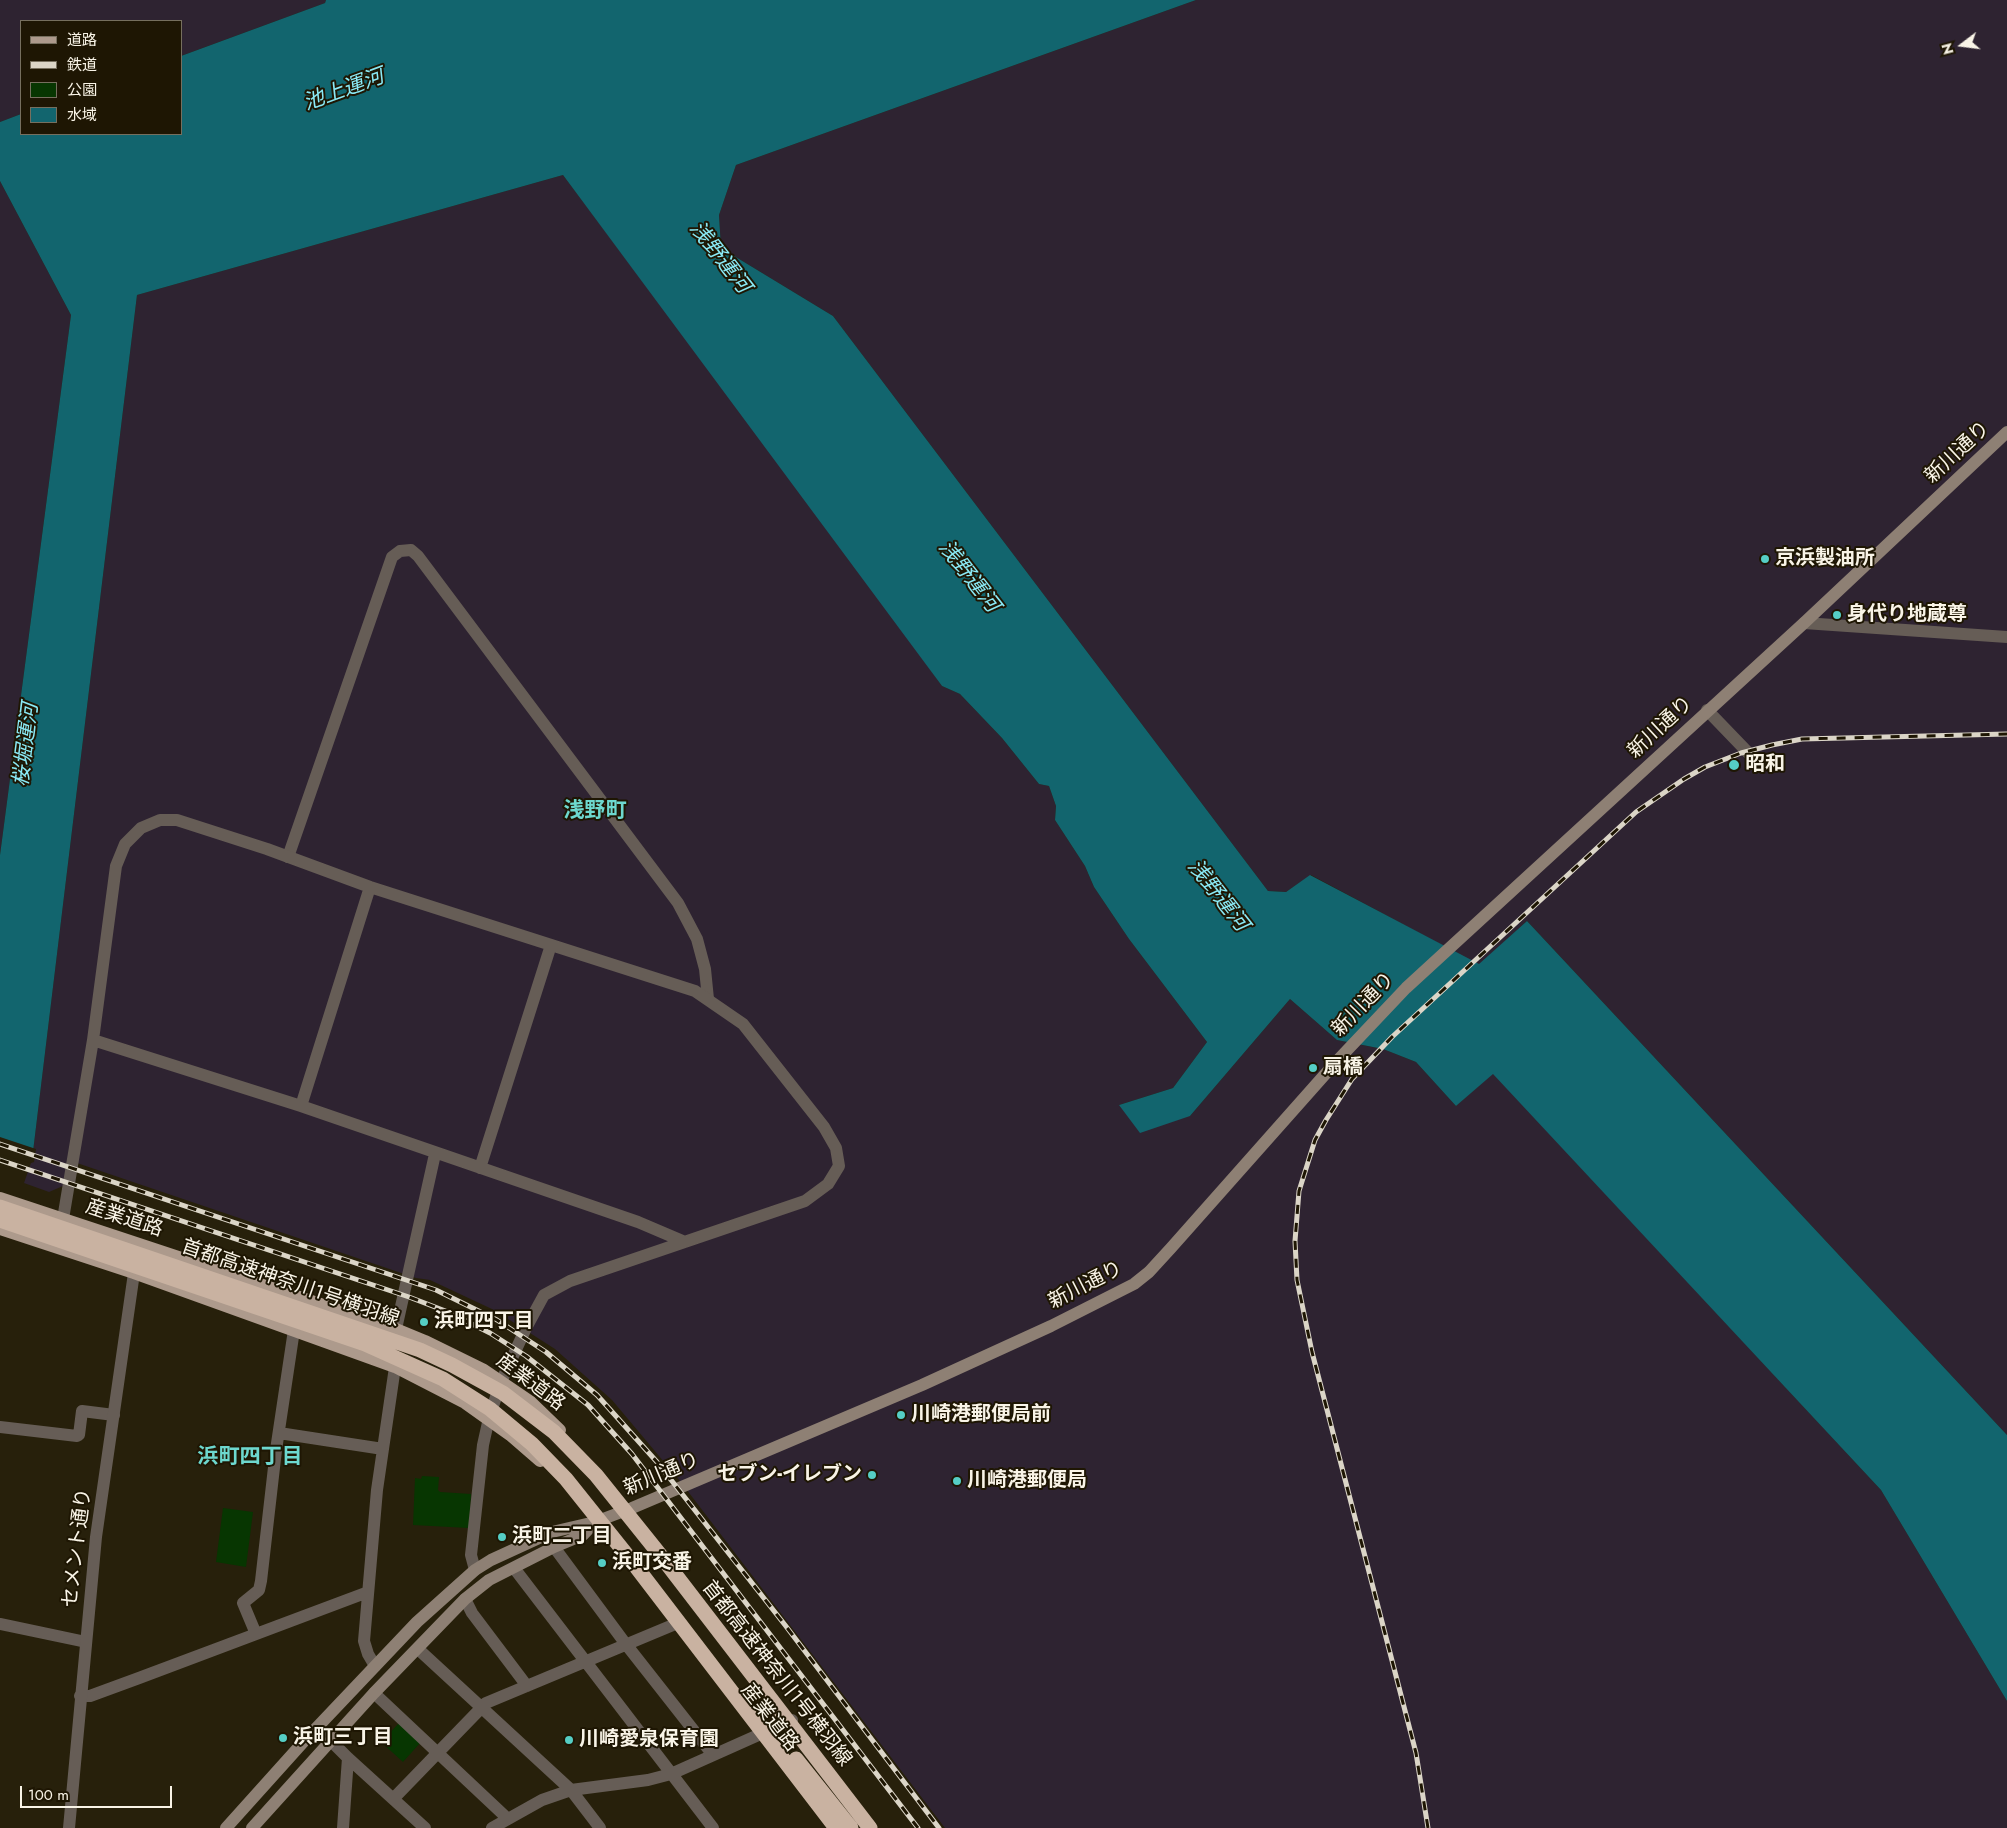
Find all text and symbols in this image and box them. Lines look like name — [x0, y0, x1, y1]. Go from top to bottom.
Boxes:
legend — [20, 20, 182, 135]
north arrow — [1937, 20, 1987, 70]
text: 道路 — [67, 29, 97, 51]
text: N — [1936, 41, 1959, 57]
text: 鉄道 — [67, 54, 97, 76]
water label: 池上運河 — [300, 65, 388, 117]
text: 公園 — [67, 79, 97, 101]
text: 水域 — [67, 104, 97, 126]
water label: 浅野運河 — [683, 217, 755, 299]
street label: 新川通り — [1921, 417, 1995, 489]
water label: 浅野運河 — [932, 536, 1004, 618]
place label: 京浜製油所 — [1775, 547, 1875, 571]
marker: 京浜製油所 — [1759, 553, 1771, 565]
place label: 身代り地蔵尊 — [1847, 603, 1967, 627]
marker: 身代り地蔵尊 — [1831, 609, 1843, 621]
street label: 新川通り — [1624, 692, 1698, 764]
water label: 桜堀運河 — [9, 702, 45, 788]
place label: 昭和 — [1745, 753, 1785, 777]
marker: 昭和 — [1727, 758, 1741, 772]
district label: 浅野町 — [564, 799, 626, 825]
water label: 浅野運河 — [1181, 855, 1253, 937]
street label: 新川通り — [1328, 968, 1400, 1042]
place label: 扇橋 — [1323, 1056, 1363, 1080]
marker: 扇橋 — [1307, 1062, 1319, 1074]
street label: 産業道路 — [82, 1195, 166, 1243]
street label: 首都高速神奈川1号横羽線 — [178, 1235, 402, 1333]
street label: 新川通り — [1045, 1257, 1127, 1315]
place label: 浜町四丁目 — [434, 1310, 534, 1334]
marker: 浜町四丁目 — [418, 1316, 430, 1328]
street label: 産業道路 — [491, 1349, 569, 1417]
place label: 川崎港郵便局前 — [911, 1403, 1051, 1427]
marker: 川崎港郵便局前 — [895, 1409, 907, 1421]
district label: 浜町四丁目 — [198, 1445, 302, 1471]
street label: 新川通り — [620, 1448, 704, 1502]
place label: セブン-イレブン — [718, 1463, 862, 1487]
marker: セブン-イレブン — [866, 1469, 878, 1481]
place label: 川崎港郵便局 — [967, 1469, 1087, 1493]
marker: 川崎港郵便局 — [951, 1475, 963, 1487]
street label: セメント通り — [59, 1487, 97, 1609]
place label: 浜町二丁目 — [512, 1525, 612, 1549]
marker: 浜町二丁目 — [496, 1531, 508, 1543]
place label: 浜町交番 — [612, 1551, 692, 1575]
marker: 浜町交番 — [596, 1557, 608, 1569]
street label: 首都高速神奈川1号横羽線 — [696, 1576, 856, 1772]
street label: 産業道路 — [735, 1679, 803, 1757]
place label: 浜町三丁目 — [293, 1726, 393, 1750]
place label: 川崎愛泉保育園 — [579, 1728, 719, 1752]
marker: 浜町三丁目 — [277, 1732, 289, 1744]
marker: 川崎愛泉保育園 — [563, 1734, 575, 1746]
scale bar — [22, 1776, 175, 1808]
text: 100 m — [28, 1784, 69, 1806]

